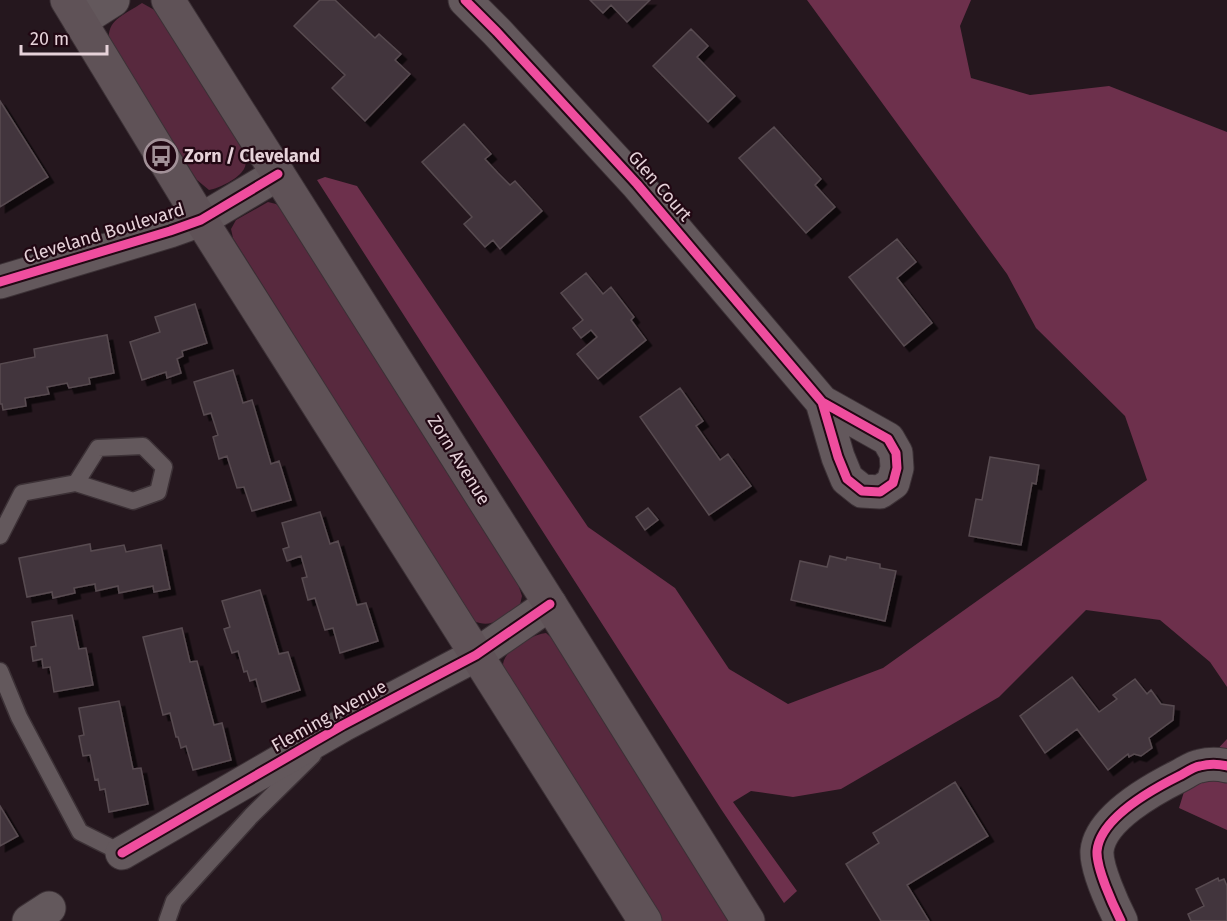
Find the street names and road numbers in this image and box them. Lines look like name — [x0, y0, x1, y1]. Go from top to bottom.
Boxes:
street label: Glen Court — [624, 146, 697, 226]
street label: Cleveland Boulevard — [21, 198, 187, 268]
street label: Zorn Avenue — [423, 411, 495, 509]
street label: Fleming Avenue — [267, 675, 391, 757]

